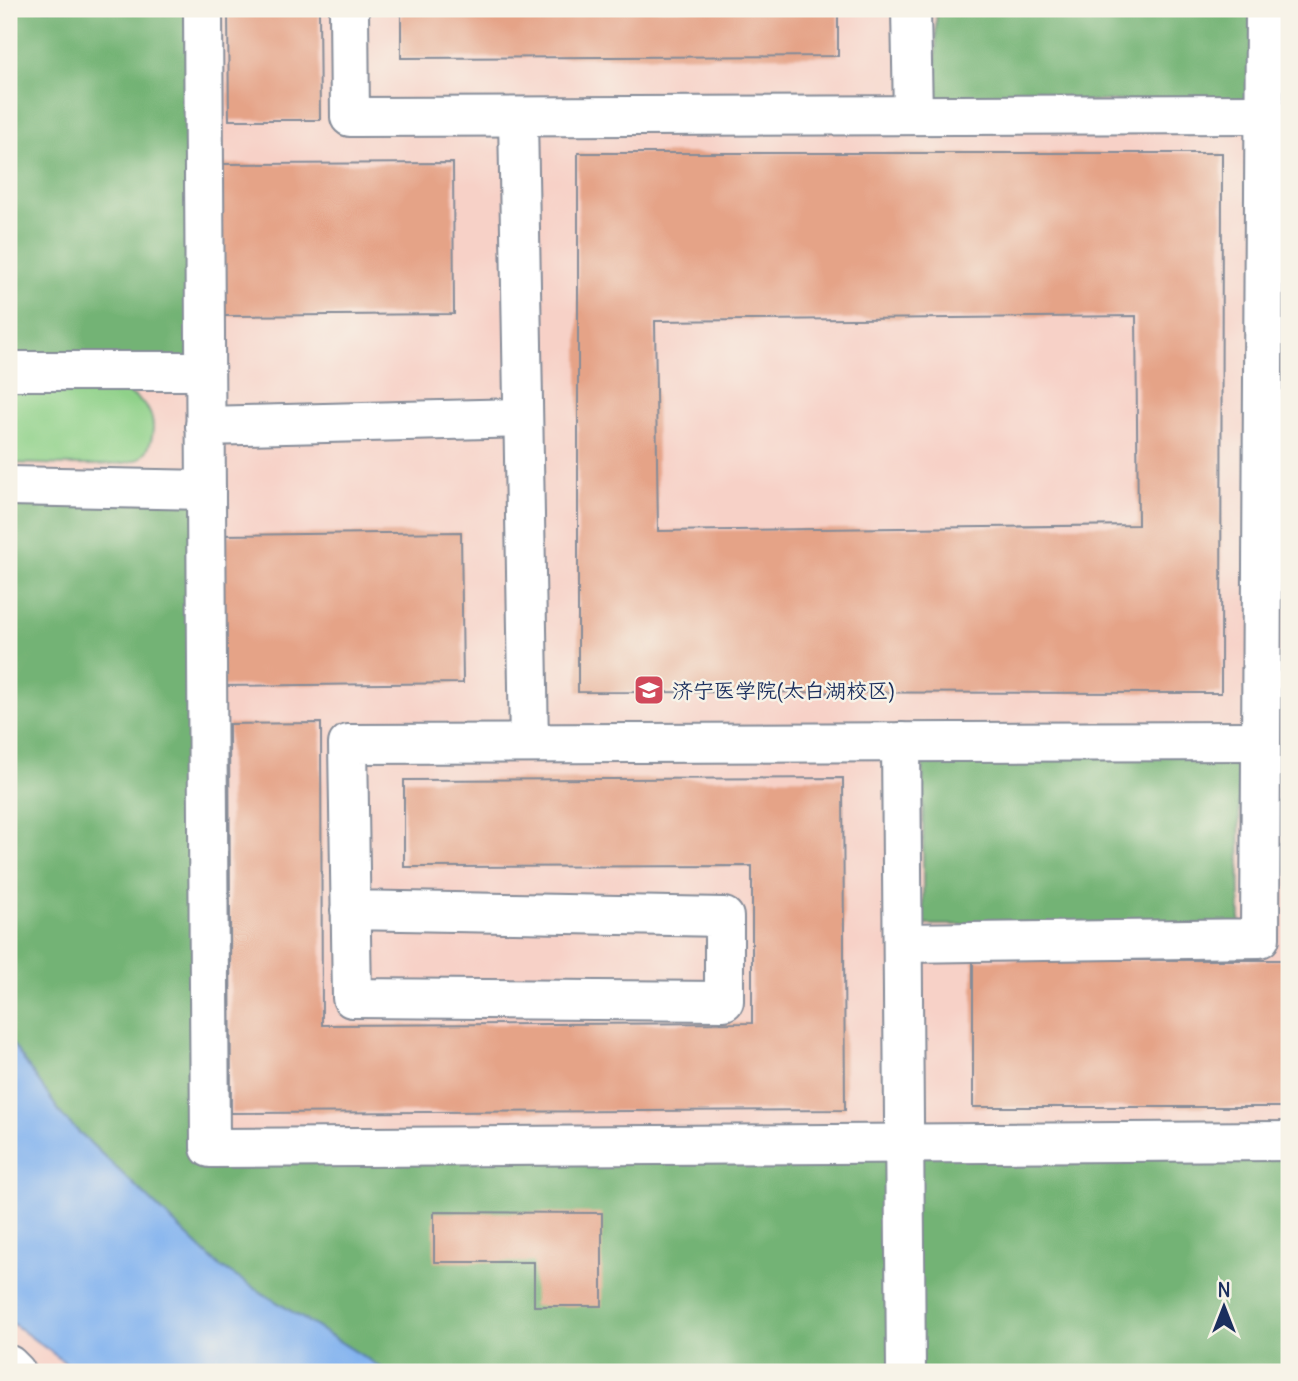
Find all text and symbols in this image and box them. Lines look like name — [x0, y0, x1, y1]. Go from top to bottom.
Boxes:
school or university icon: 济宁医学院(太白湖校区) — [632, 673, 666, 707]
place label: 济宁医学院(太白湖校区) — [672, 677, 895, 704]
north arrow — [1190, 1272, 1260, 1342]
text: N — [1217, 1278, 1231, 1302]

